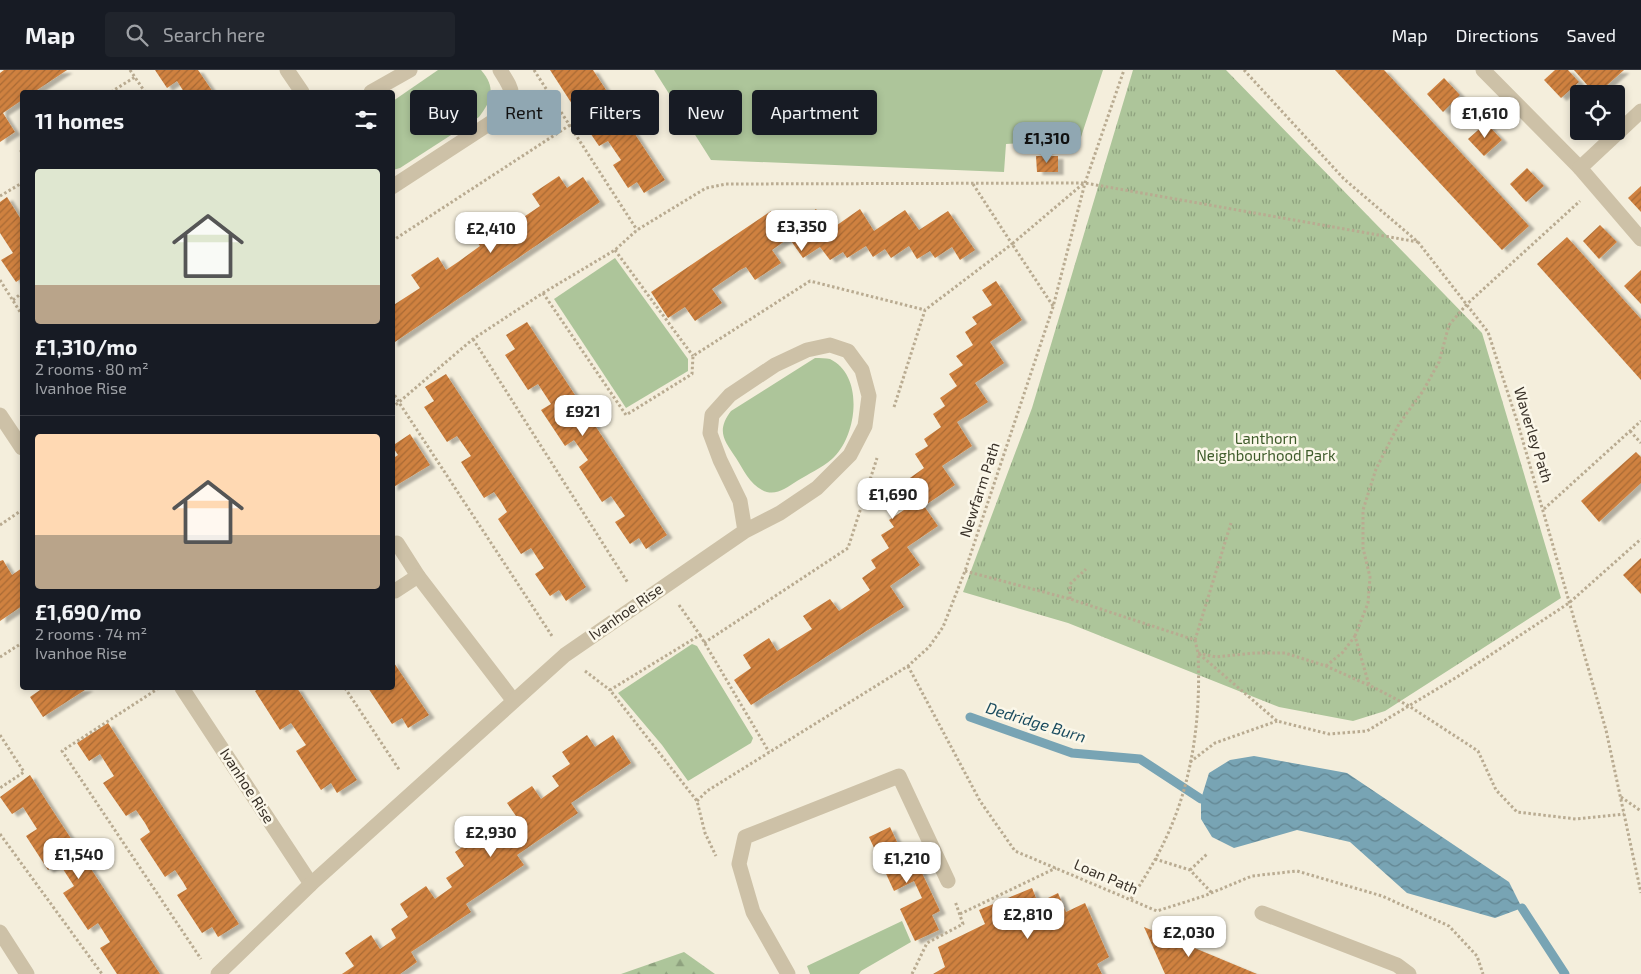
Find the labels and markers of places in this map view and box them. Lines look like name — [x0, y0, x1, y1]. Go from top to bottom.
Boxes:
pin: £1,610 — [1444, 97, 1526, 139]
pin: £1,310 — [1006, 122, 1088, 164]
pin: £3,350 — [761, 210, 843, 252]
pin: £2,410 — [450, 212, 532, 254]
pin: £921 — [553, 394, 613, 437]
pin: £1,690 — [852, 478, 934, 520]
pin: £2,930 — [450, 816, 532, 858]
pin: £1,540 — [38, 838, 120, 880]
pin: £1,210 — [866, 842, 948, 884]
pin: £2,810 — [987, 898, 1069, 940]
pin: £2,030 — [1148, 916, 1230, 958]

